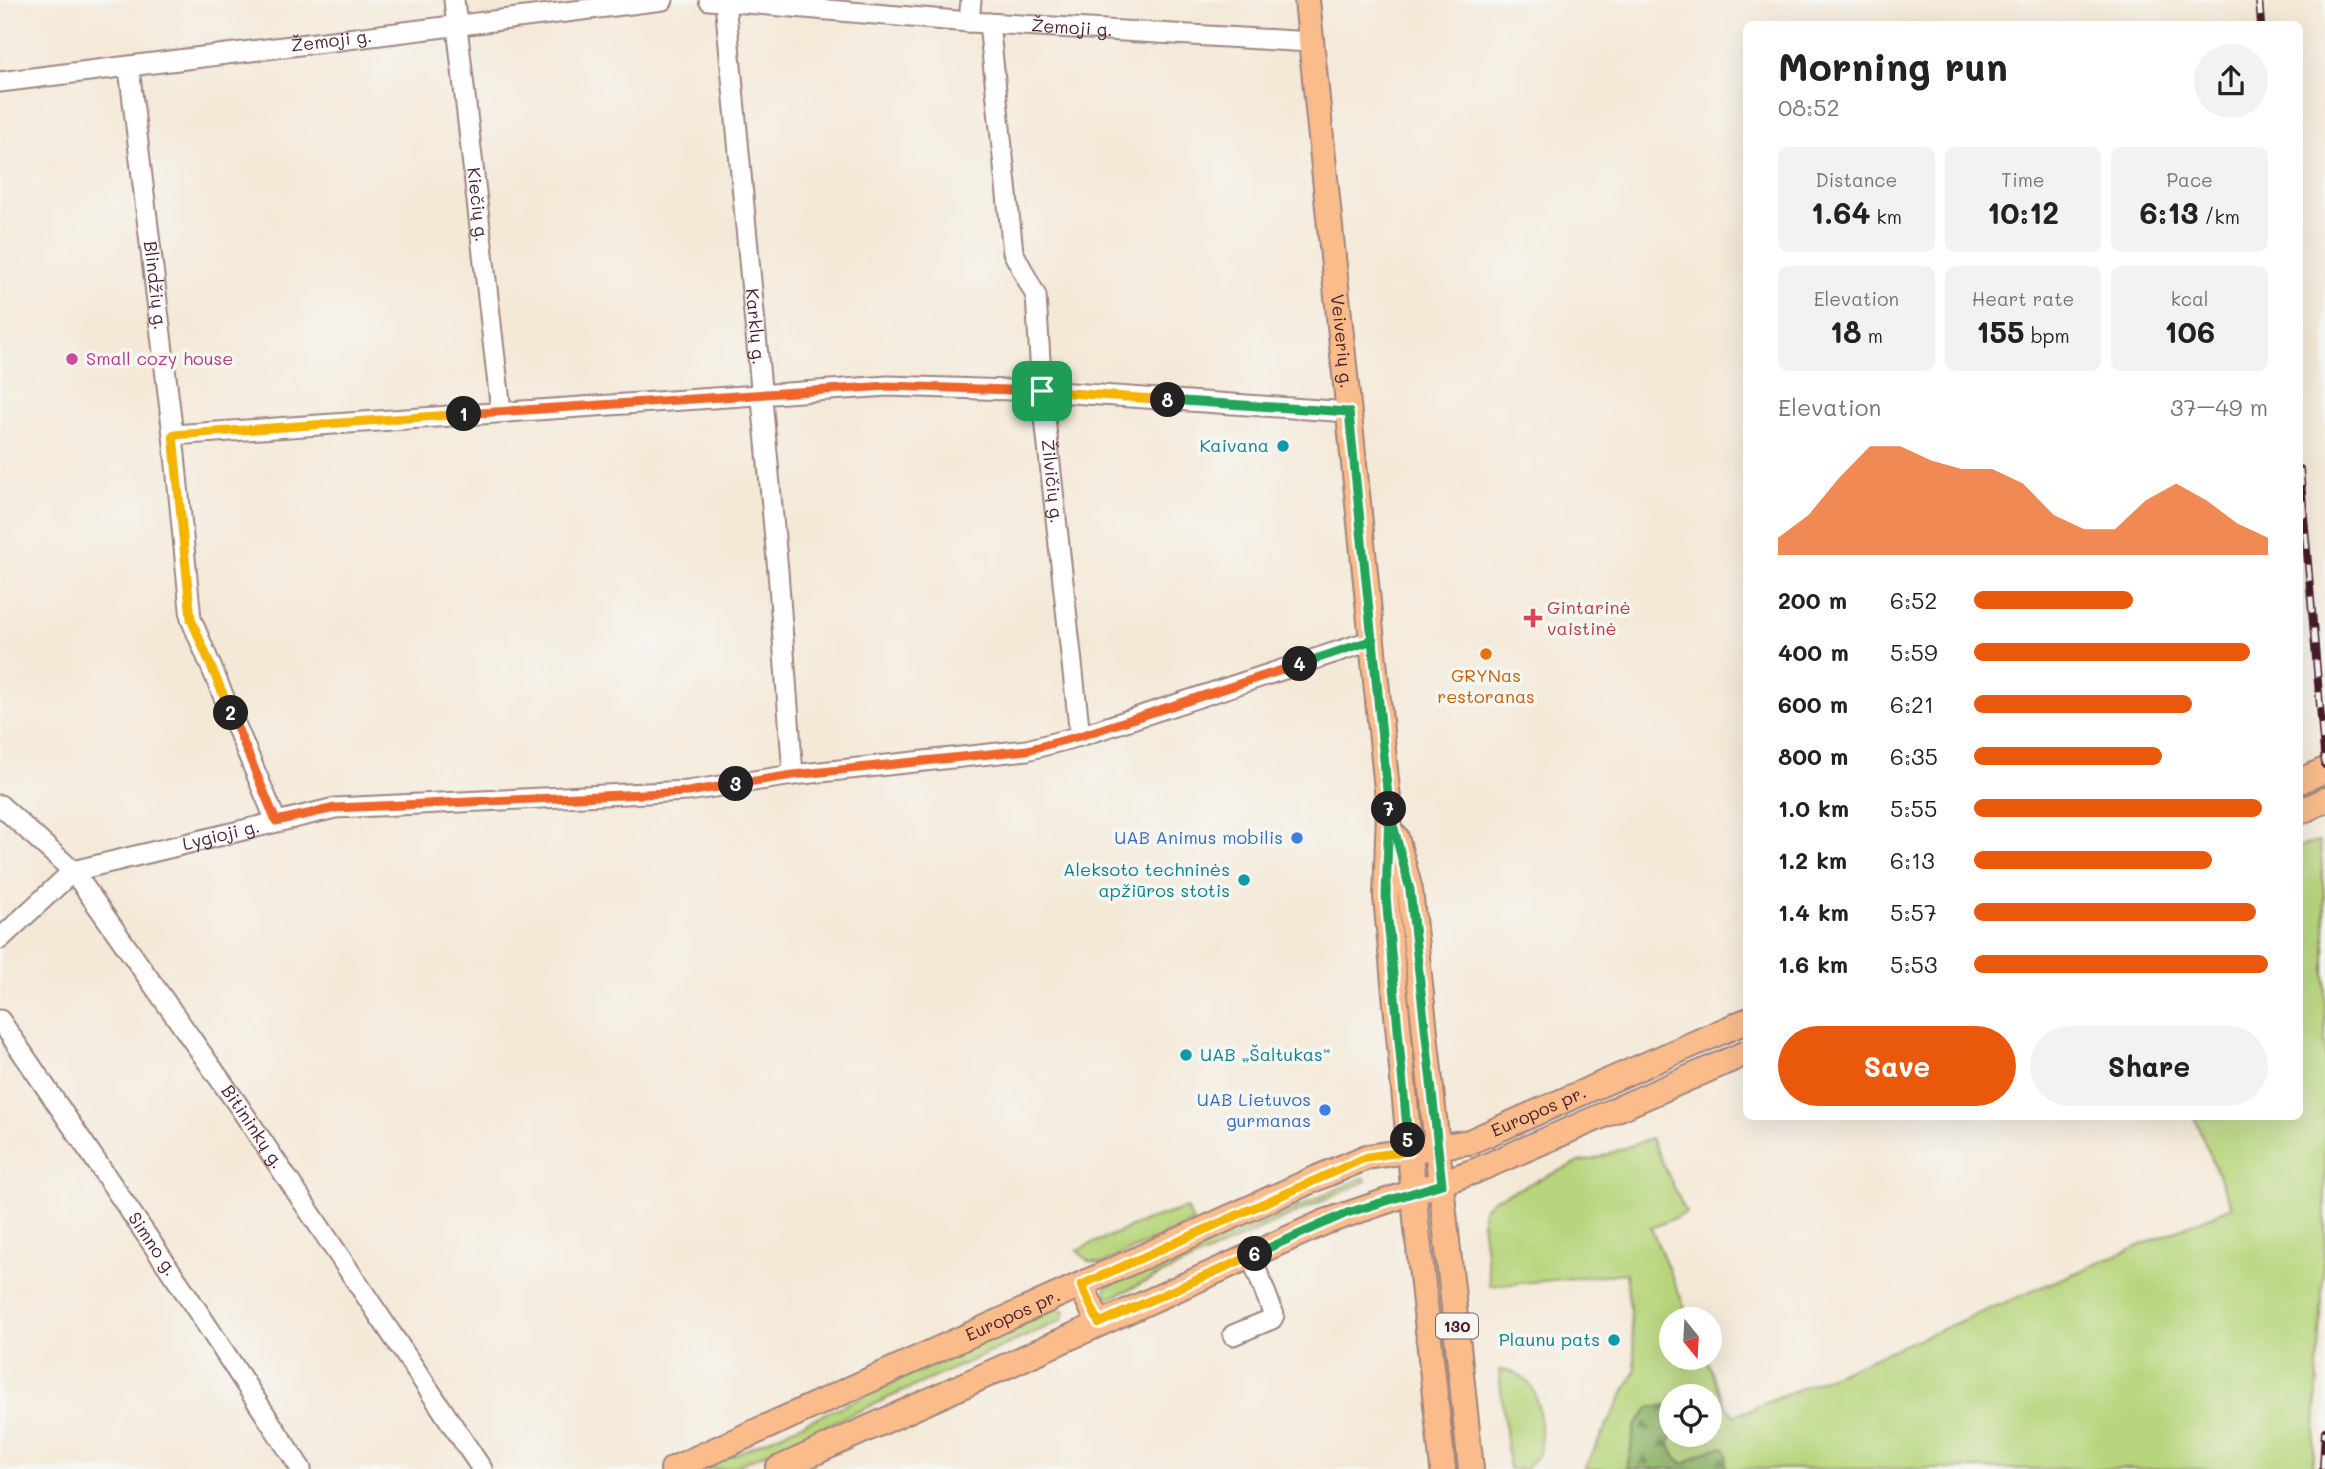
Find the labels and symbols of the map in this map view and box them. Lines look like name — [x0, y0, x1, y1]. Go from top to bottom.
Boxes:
street label: Žemoji g. — [1031, 13, 1113, 41]
street label: Žemoji g. — [289, 23, 373, 57]
street label: Kiečių g. — [462, 166, 495, 243]
street label: Blindžių g. — [139, 239, 173, 331]
street label: Karklų g. — [741, 287, 772, 366]
street label: Veiverių g. — [1326, 293, 1359, 390]
place label: Small cozy house — [86, 346, 233, 370]
marker: Small cozy house — [64, 351, 80, 367]
pin — [1012, 361, 1072, 421]
pin: 8 — [1150, 382, 1186, 418]
pin: 1 — [447, 396, 482, 432]
place label: Kaivana — [1199, 433, 1269, 457]
street label: Žilvičių g. — [1036, 438, 1070, 525]
marker: Kaivana — [1275, 438, 1291, 454]
place label: Gintarinė vaistinė — [1547, 595, 1631, 640]
marker: Gintarinė vaistinė — [1525, 610, 1541, 626]
pin: 4 — [1282, 646, 1318, 682]
marker: GRYNas restoranas — [1478, 646, 1494, 662]
place label: GRYNas restoranas — [1437, 663, 1535, 708]
pin: 2 — [214, 696, 248, 730]
pin: 3 — [718, 766, 754, 802]
pin: 7 — [1372, 792, 1406, 826]
street label: Lygioji g. — [180, 814, 262, 855]
place label: UAB Animus mobilis — [1114, 825, 1283, 849]
marker: UAB Animus mobilis — [1289, 830, 1305, 846]
place label: Aleksoto techninės apžiūros stotis — [1063, 857, 1230, 902]
marker: Aleksoto techninės apžiūros stotis — [1236, 872, 1252, 888]
place label: UAB „Šaltukas“ — [1200, 1042, 1331, 1066]
marker: UAB „Šaltukas“ — [1178, 1047, 1194, 1063]
street label: Europos pr. — [1487, 1079, 1590, 1142]
street label: Bitininkų g. — [216, 1080, 290, 1173]
place label: UAB Lietuvos gurmanas — [1197, 1087, 1311, 1132]
marker: UAB Lietuvos gurmanas — [1317, 1102, 1333, 1118]
pin: 5 — [1390, 1122, 1426, 1158]
street label: Simno g. — [123, 1207, 183, 1280]
pin: 6 — [1238, 1236, 1272, 1272]
street label: Europos pr. — [961, 1283, 1064, 1346]
north arrow — [1659, 1307, 1722, 1370]
road number: 130 — [1436, 1314, 1478, 1338]
place label: Plaunu pats — [1499, 1327, 1600, 1351]
marker: Plaunu pats — [1606, 1332, 1622, 1348]

